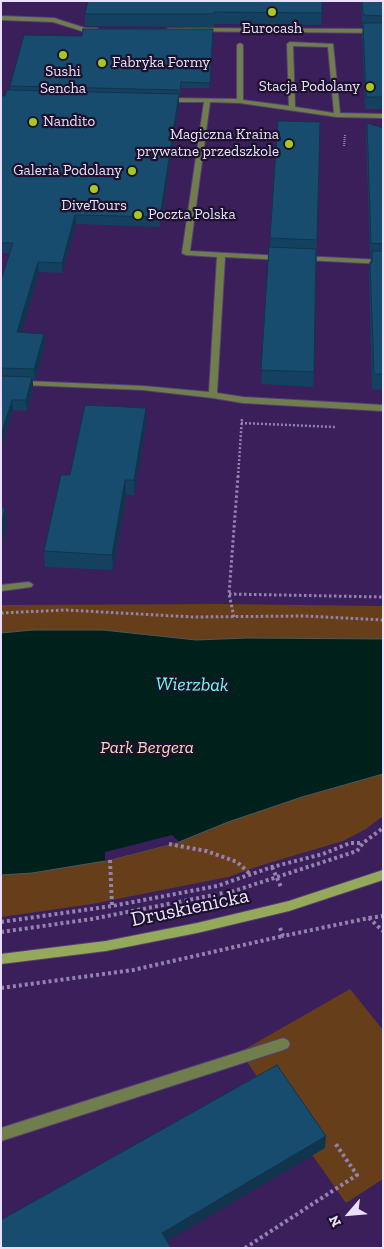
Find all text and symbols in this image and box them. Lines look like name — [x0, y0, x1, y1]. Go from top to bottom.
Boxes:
marker: Eurocash — [266, 6, 278, 18]
place label: Eurocash — [242, 20, 302, 38]
marker: Sushi Sencha — [57, 49, 69, 61]
place label: Fabryka Formy — [112, 54, 210, 72]
marker: Fabryka Formy — [96, 57, 108, 69]
place label: Sushi Sencha — [40, 63, 86, 98]
place label: Stacja Podolany — [259, 78, 360, 96]
marker: Stacja Podolany — [364, 81, 376, 93]
place label: Nandito — [43, 113, 95, 131]
marker: Nandito — [27, 116, 39, 128]
place label: Magiczna Kraina prywatne przedszkole — [137, 126, 279, 161]
marker: Magiczna Kraina prywatne przedszkole — [283, 138, 295, 150]
place label: Galeria Podolany — [13, 162, 122, 180]
marker: Galeria Podolany — [126, 165, 138, 177]
marker: DiveTours — [88, 183, 100, 195]
place label: DiveTours — [61, 197, 127, 215]
place label: Poczta Polska — [148, 206, 236, 224]
marker: Poczta Polska — [132, 209, 144, 221]
water label: Wierzbak — [155, 673, 229, 697]
park label: Park Bergera — [100, 737, 194, 759]
street label: Druskienicka — [129, 883, 251, 933]
north arrow — [324, 1189, 374, 1239]
text: N — [325, 1212, 345, 1230]

